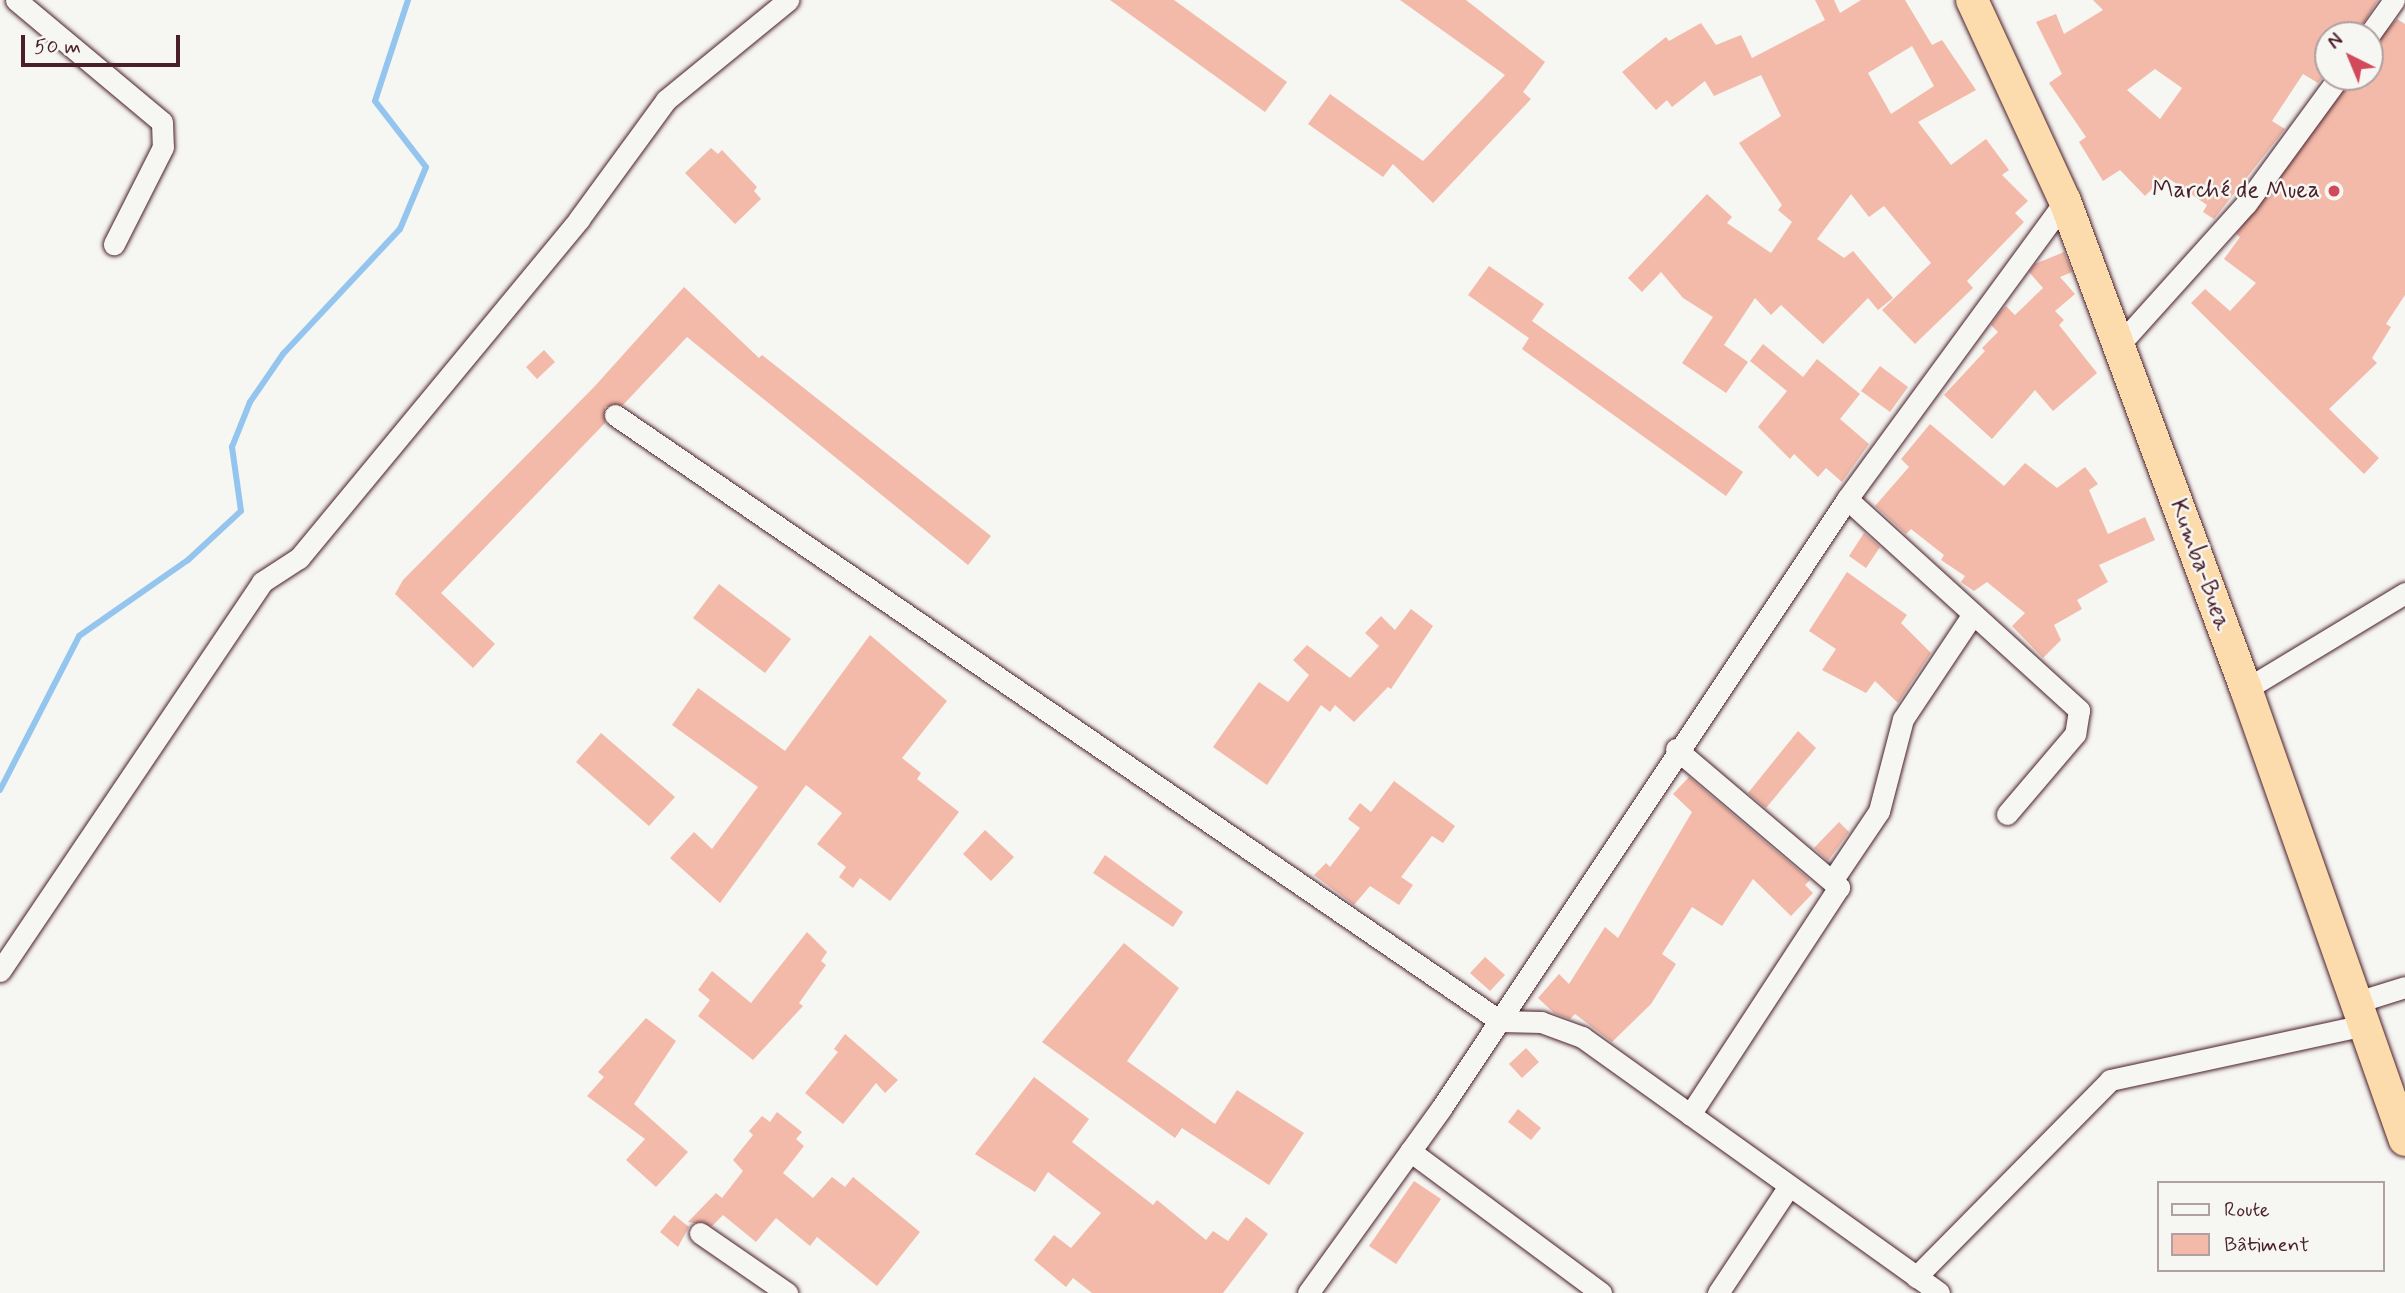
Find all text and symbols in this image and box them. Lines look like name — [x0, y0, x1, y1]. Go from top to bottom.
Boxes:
scale bar — [24, 21, 184, 65]
north arrow — [2314, 21, 2384, 91]
text: N — [2323, 28, 2349, 55]
text: 50 m — [34, 33, 81, 61]
place label: Marché de Muea — [2150, 177, 2320, 205]
marker: Marché de Muea — [2326, 183, 2342, 199]
street label: Kumba-Buea — [2163, 495, 2237, 635]
legend — [2156, 1181, 2384, 1272]
text: Route — [2224, 1196, 2270, 1224]
text: Bâtiment — [2224, 1231, 2309, 1259]

